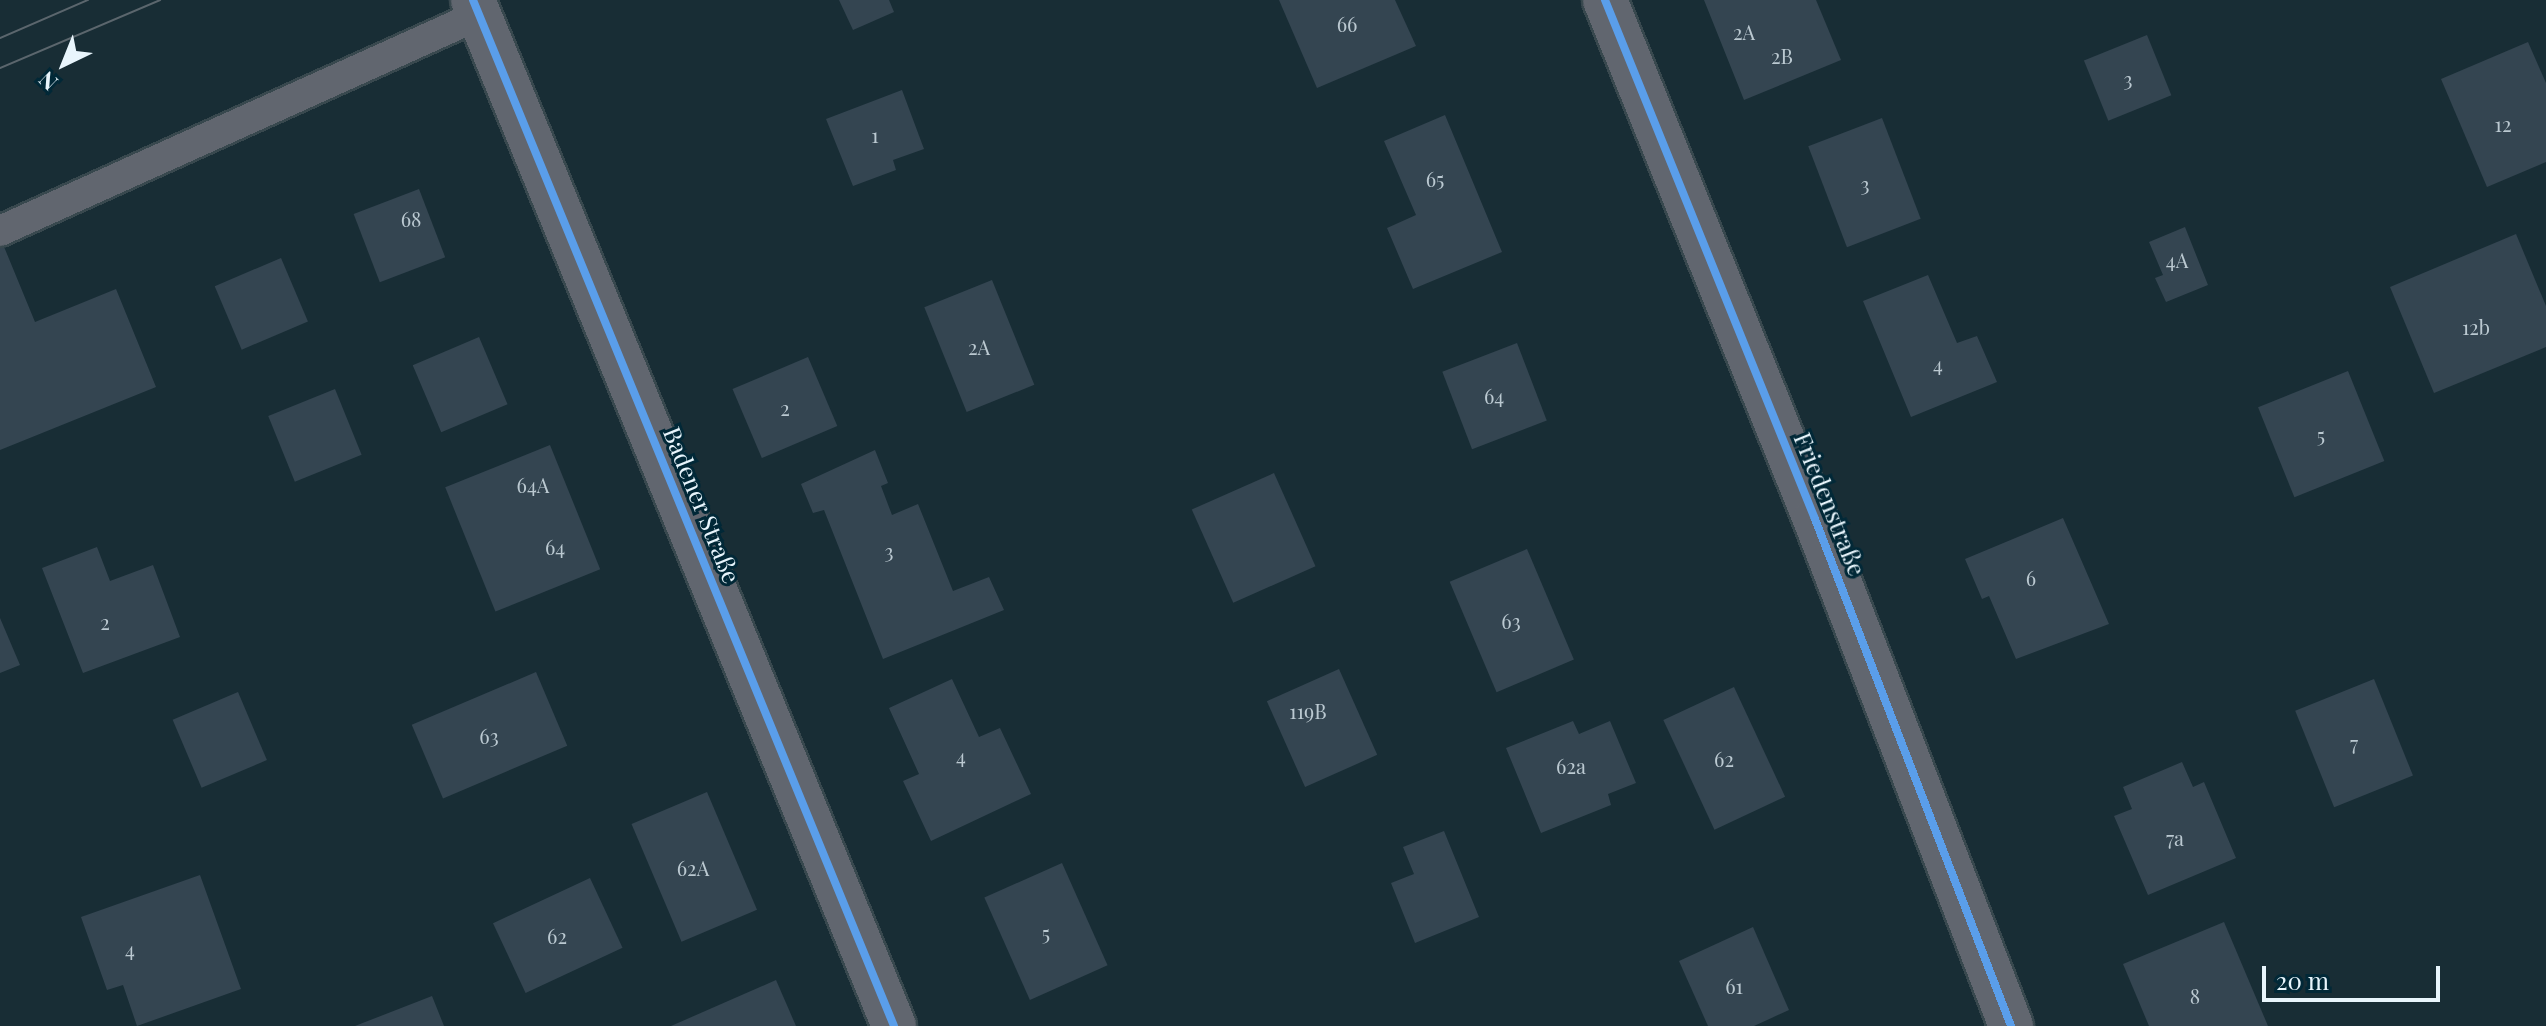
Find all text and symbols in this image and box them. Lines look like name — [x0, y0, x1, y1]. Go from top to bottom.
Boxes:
house number: 66 — [1337, 11, 1357, 35]
house number: 2A — [1733, 19, 1755, 43]
north arrow — [24, 24, 104, 104]
house number: 2B — [1771, 43, 1793, 67]
text: N — [32, 65, 64, 98]
house number: 3 — [2123, 66, 2133, 90]
house number: 12 — [2495, 111, 2511, 135]
house number: 1 — [871, 122, 879, 146]
house number: 65 — [1426, 166, 1444, 190]
house number: 3 — [1860, 171, 1870, 195]
house number: 68 — [401, 206, 421, 230]
house number: 4A — [2166, 247, 2188, 271]
house number: 12b — [2462, 314, 2490, 338]
house number: 2A — [968, 334, 990, 358]
house number: 4 — [1933, 351, 1943, 375]
house number: 64 — [1484, 383, 1504, 407]
house number: 2 — [780, 395, 790, 419]
street label: Badener Straße — [657, 422, 747, 588]
house number: 5 — [2317, 422, 2325, 446]
street label: Friedenstraße — [1788, 428, 1872, 580]
house number: 64A — [517, 472, 549, 496]
house number: 64 — [545, 534, 565, 558]
house number: 3 — [884, 538, 894, 562]
house number: 6 — [2026, 565, 2036, 589]
house number: 63 — [1501, 608, 1521, 632]
house number: 2 — [100, 609, 110, 633]
house number: 119B — [1289, 698, 1327, 722]
house number: 63 — [479, 723, 499, 747]
house number: 7 — [2350, 730, 2358, 754]
house number: 4 — [956, 743, 966, 767]
house number: 62 — [1714, 746, 1734, 770]
house number: 62a — [1556, 753, 1586, 777]
house number: 7a — [2166, 825, 2184, 849]
house number: 62A — [677, 855, 709, 879]
house number: 5 — [1042, 920, 1050, 944]
house number: 62 — [547, 923, 567, 947]
house number: 4 — [125, 936, 135, 960]
scale bar — [2266, 950, 2444, 1000]
text: 20 m — [2276, 964, 2329, 996]
house number: 61 — [1725, 973, 1743, 997]
house number: 8 — [2190, 983, 2200, 1007]

